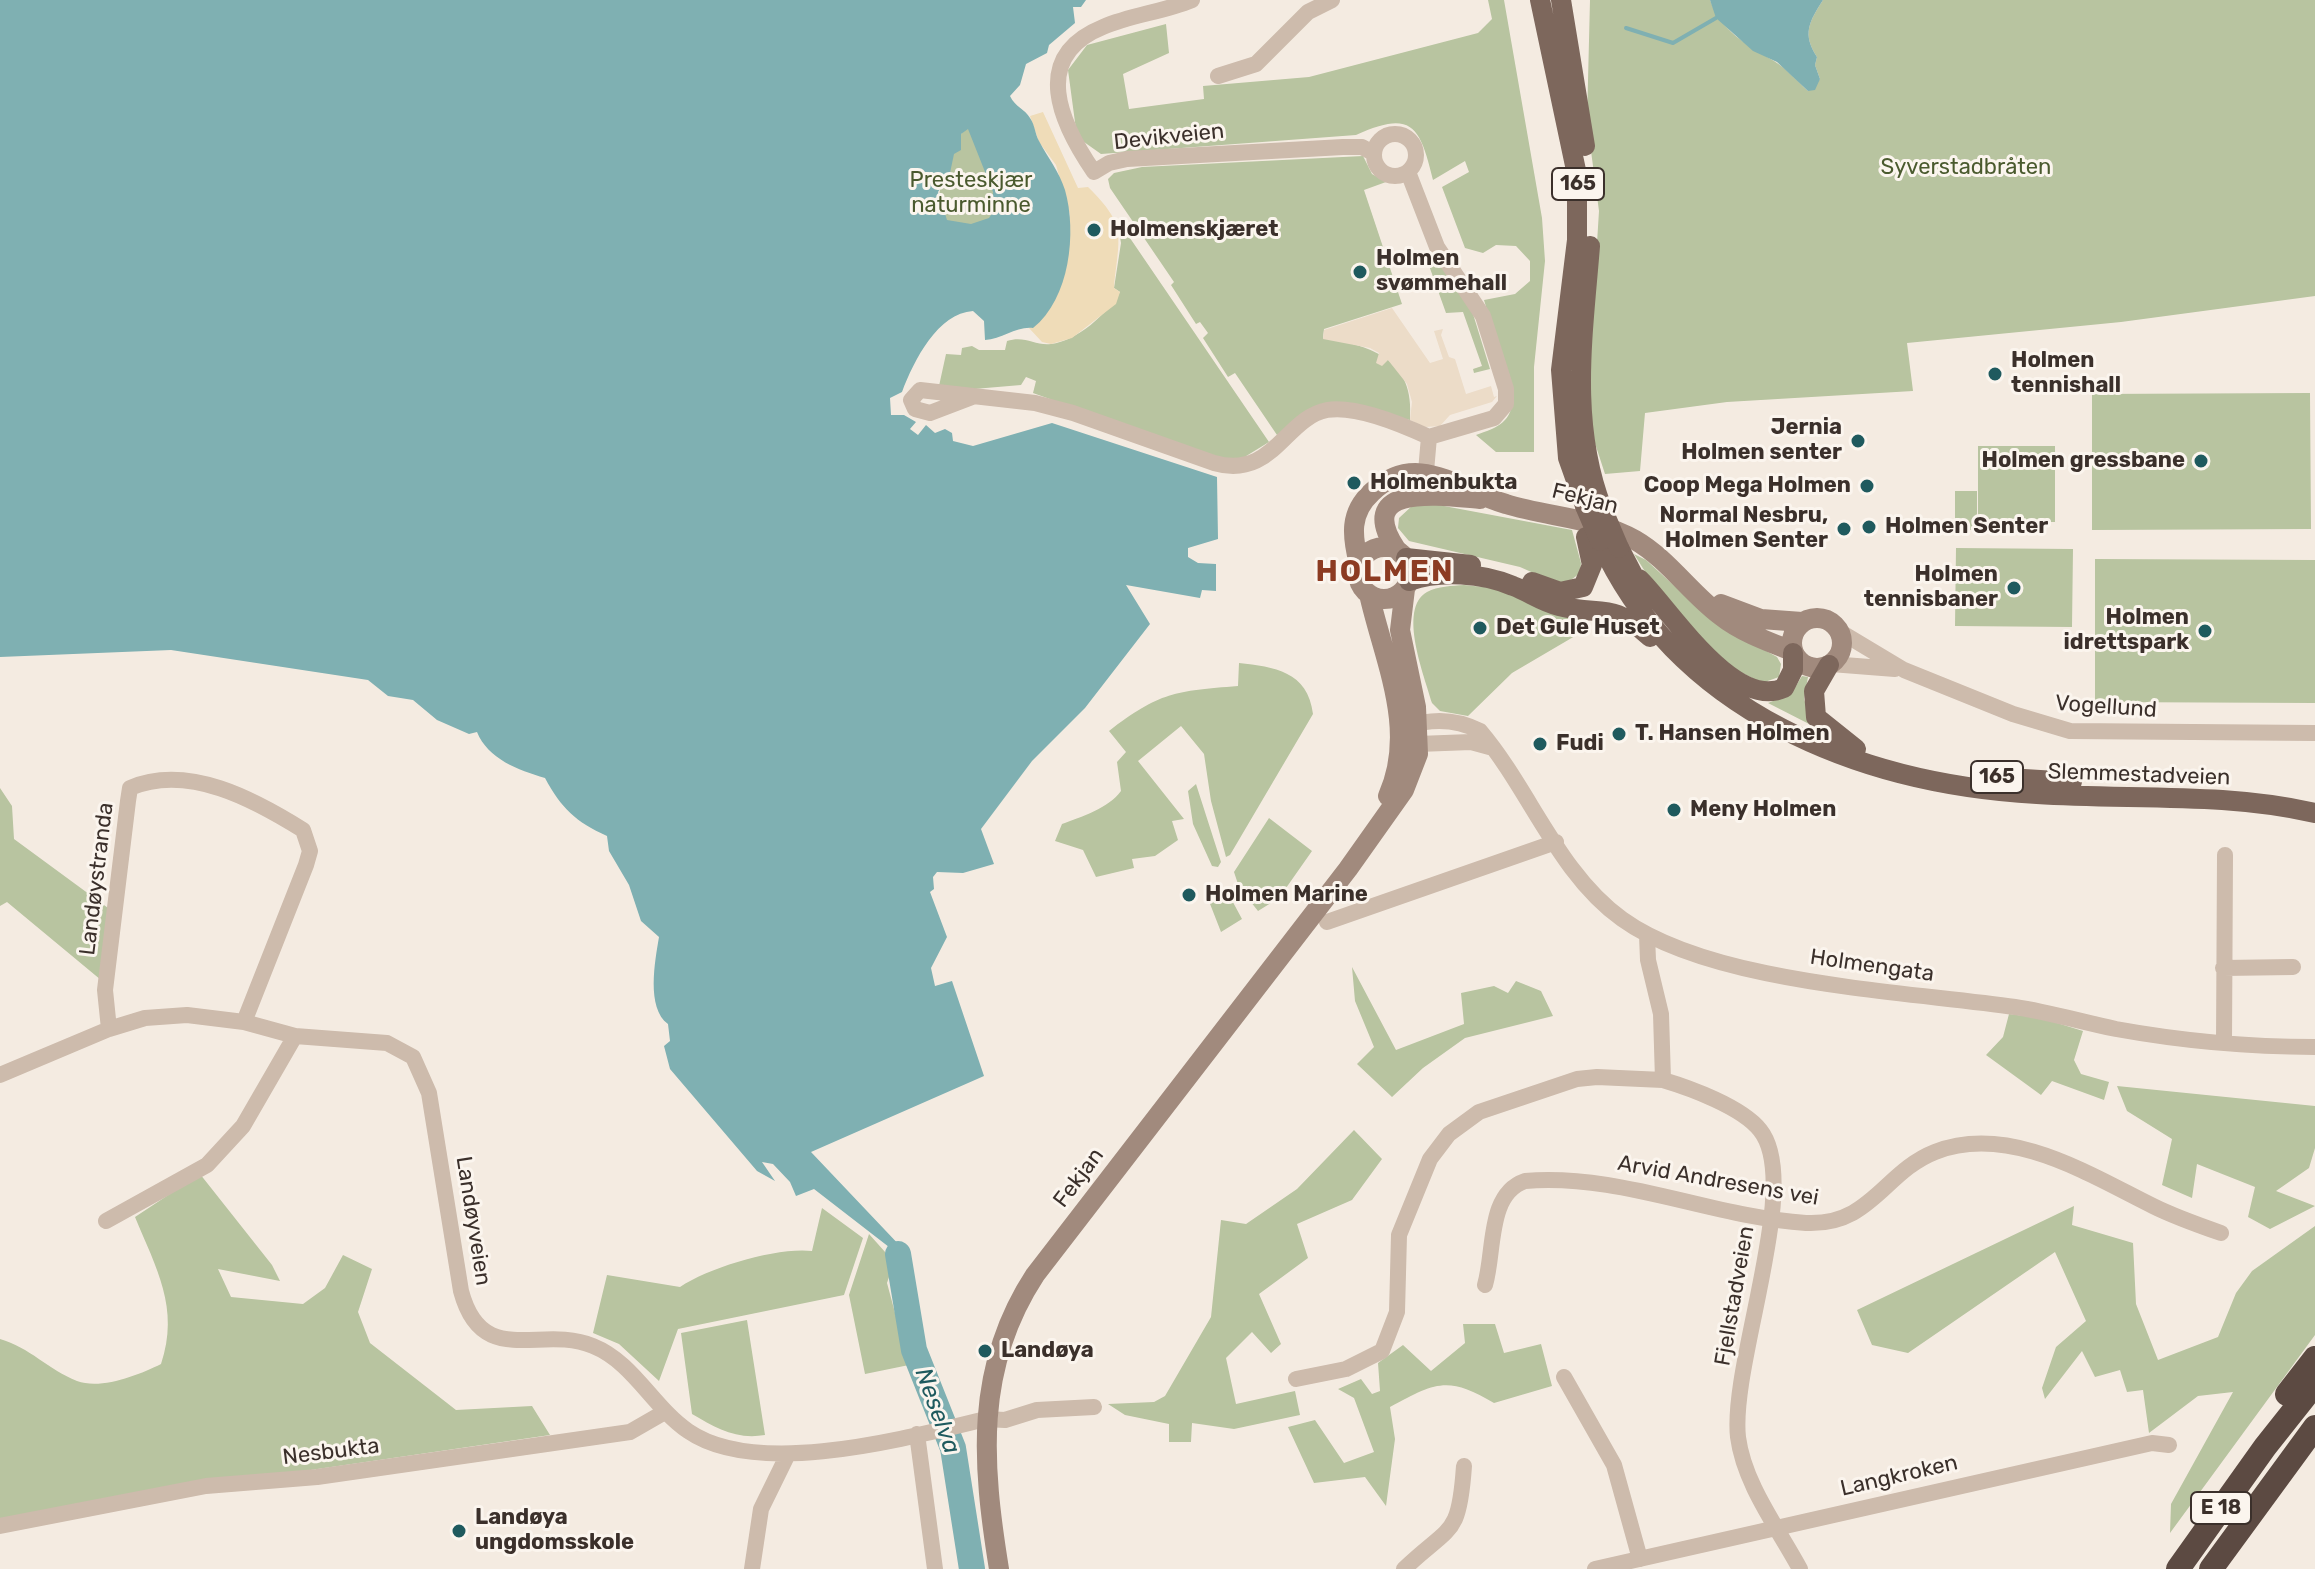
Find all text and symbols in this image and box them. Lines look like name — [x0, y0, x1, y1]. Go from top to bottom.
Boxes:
street label: Devikveien — [1112, 118, 1226, 156]
park label: Syverstadbråten — [1881, 155, 2051, 181]
park label: Presteskjær naturminne — [910, 168, 1032, 220]
road number: 165 — [1552, 168, 1604, 200]
place label: Holmenskjæret — [1110, 217, 1279, 243]
marker: Holmenskjæret — [1085, 221, 1103, 239]
place label: Holmen svømmehall — [1376, 246, 1507, 298]
marker: Holmen svømmehall — [1351, 263, 1369, 281]
place label: Holmen tennishall — [2011, 348, 2121, 400]
marker: Holmen tennishall — [1986, 365, 2004, 383]
place label: Jernia Holmen senter — [1681, 415, 1842, 466]
marker: Jernia Holmen senter — [1849, 432, 1867, 450]
place label: Holmen gressbane — [1982, 448, 2185, 474]
marker: Holmen gressbane — [2192, 452, 2210, 470]
place label: Holmenbukta — [1370, 470, 1518, 496]
place label: Coop Mega Holmen — [1644, 473, 1851, 499]
marker: Holmenbukta — [1345, 474, 1363, 492]
marker: Coop Mega Holmen — [1858, 477, 1876, 495]
street label: Fekjan — [1549, 478, 1621, 520]
place label: Normal Nesbru, Holmen Senter — [1660, 503, 1828, 554]
place label: Holmen Senter — [1885, 514, 2048, 540]
marker: Holmen Senter — [1860, 518, 1878, 536]
marker: Normal Nesbru, Holmen Senter — [1835, 520, 1853, 538]
district label: HOLMEN — [1315, 554, 1455, 590]
place label: Holmen tennisbaner — [1864, 562, 1998, 614]
marker: Holmen tennisbaner — [2005, 579, 2023, 597]
place label: Holmen idrettspark — [2063, 605, 2189, 656]
place label: Det Gule Huset — [1496, 615, 1660, 641]
marker: Det Gule Huset — [1471, 619, 1489, 637]
marker: Holmen idrettspark — [2196, 622, 2214, 640]
street label: Vogellund — [2054, 690, 2158, 724]
place label: T. Hansen Holmen — [1635, 721, 1830, 747]
marker: T. Hansen Holmen — [1610, 725, 1628, 743]
place label: Fudi — [1556, 731, 1604, 757]
marker: Fudi — [1531, 735, 1549, 753]
street label: Slemmestadveien — [2047, 759, 2231, 791]
road number: 165 — [1971, 761, 2023, 793]
place label: Meny Holmen — [1690, 797, 1836, 823]
street label: Landøystranda — [75, 801, 119, 957]
marker: Meny Holmen — [1665, 801, 1683, 819]
place label: Holmen Marine — [1205, 882, 1368, 908]
marker: Holmen Marine — [1180, 886, 1198, 904]
street label: Holmengata — [1808, 944, 1936, 988]
street label: Fekjan — [1048, 1143, 1110, 1213]
street label: Arvid Andresens vei — [1615, 1150, 1821, 1212]
street label: Landøyveien — [450, 1155, 496, 1287]
street label: Fjellstadveien — [1710, 1224, 1760, 1368]
place label: Landøya — [1001, 1338, 1094, 1364]
marker: Landøya — [976, 1342, 994, 1360]
water label: Neselva — [908, 1364, 966, 1458]
street label: Nesbukta — [281, 1433, 381, 1471]
street label: Langkroken — [1838, 1450, 1960, 1502]
road number: E 18 — [2191, 1492, 2251, 1524]
place label: Landøya ungdomsskole — [475, 1505, 634, 1556]
marker: Landøya ungdomsskole — [450, 1522, 468, 1540]

